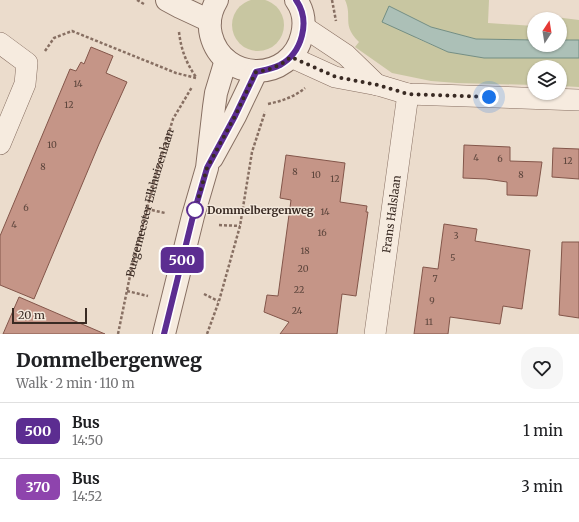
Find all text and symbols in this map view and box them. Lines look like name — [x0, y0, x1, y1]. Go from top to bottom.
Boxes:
north arrow — [527, 12, 567, 52]
map controls — [527, 12, 567, 100]
button: layers — [527, 60, 567, 100]
house number: 14 — [73, 78, 83, 89]
your location — [479, 87, 499, 107]
house number: 12 — [64, 99, 74, 110]
street label: Burgemeester Elkhuizenlaan — [123, 126, 177, 278]
house number: 10 — [47, 139, 57, 150]
house number: 4 — [473, 152, 479, 163]
house number: 6 — [497, 153, 503, 164]
house number: 12 — [563, 155, 573, 166]
house number: 8 — [40, 161, 46, 172]
house number: 8 — [292, 166, 298, 177]
house number: 10 — [311, 169, 321, 180]
house number: 8 — [518, 169, 524, 180]
house number: 12 — [330, 173, 340, 184]
street label: Frans Halslaan — [379, 174, 404, 254]
marker: Dommelbergenweg — [186, 201, 204, 219]
house number: 6 — [23, 202, 29, 213]
place label: Dommelbergenweg — [207, 203, 314, 217]
house number: 14 — [320, 206, 330, 217]
house number: 4 — [11, 219, 17, 230]
house number: 16 — [317, 227, 327, 238]
house number: 3 — [453, 230, 459, 241]
house number: 18 — [300, 245, 310, 256]
line badge: 500 — [159, 247, 205, 273]
text: 500 — [169, 251, 195, 269]
house number: 5 — [450, 252, 456, 263]
house number: 20 — [298, 263, 309, 274]
house number: 7 — [432, 273, 438, 284]
house number: 22 — [294, 284, 304, 295]
house number: 9 — [429, 295, 435, 306]
house number: 24 — [292, 305, 303, 316]
scale bar — [12, 306, 87, 325]
text: 20 m — [18, 308, 45, 322]
house number: 11 — [425, 316, 433, 327]
button: heart — [521, 347, 563, 389]
text: Dommelbergenweg — [16, 348, 202, 372]
text: Walk · 2 min · 110 m — [16, 375, 135, 392]
text: Bus — [72, 413, 100, 432]
text: 1 min — [523, 421, 563, 440]
text: 500 — [25, 422, 51, 440]
text: 14:50 — [72, 432, 103, 449]
text: Bus — [72, 469, 100, 488]
text: 3 min — [521, 477, 563, 496]
text: 370 — [26, 478, 50, 496]
text: 14:52 — [72, 488, 102, 505]

